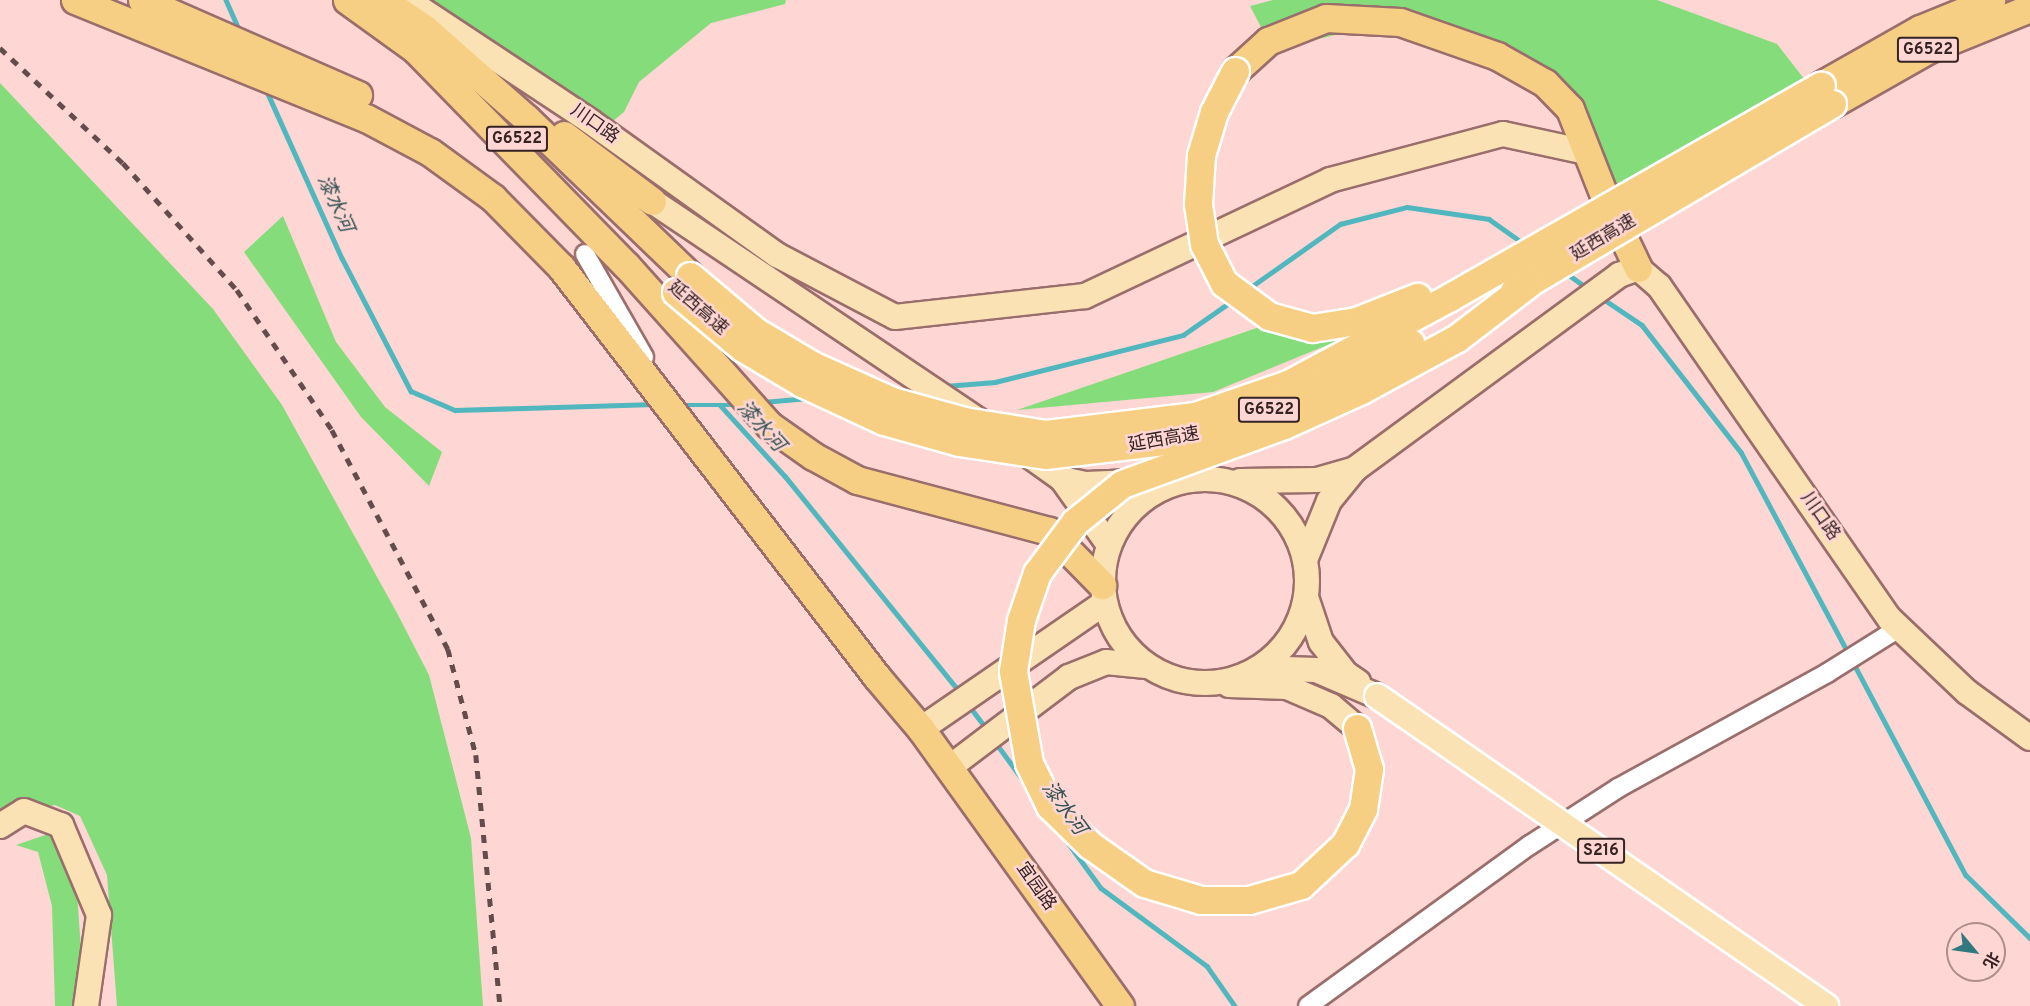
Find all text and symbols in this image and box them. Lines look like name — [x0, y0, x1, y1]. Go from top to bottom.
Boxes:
road number: G6522 — [1896, 37, 1960, 63]
street label: 川口路 — [566, 101, 622, 149]
road number: G6522 — [486, 126, 548, 152]
water label: 漆水河 — [311, 172, 357, 236]
street label: 延西高速 — [1568, 211, 1640, 267]
street label: 延西高速 — [663, 277, 731, 341]
water label: 漆水河 — [731, 397, 789, 457]
road number: G6522 — [1238, 397, 1300, 423]
street label: 延西高速 — [1127, 424, 1201, 458]
street label: 川口路 — [1795, 489, 1843, 545]
water label: 漆水河 — [1036, 778, 1090, 840]
road number: S216 — [1577, 838, 1625, 864]
street label: 宜园路 — [1011, 859, 1059, 915]
north arrow — [1946, 922, 2006, 982]
text: 北 — [1977, 948, 2003, 972]

